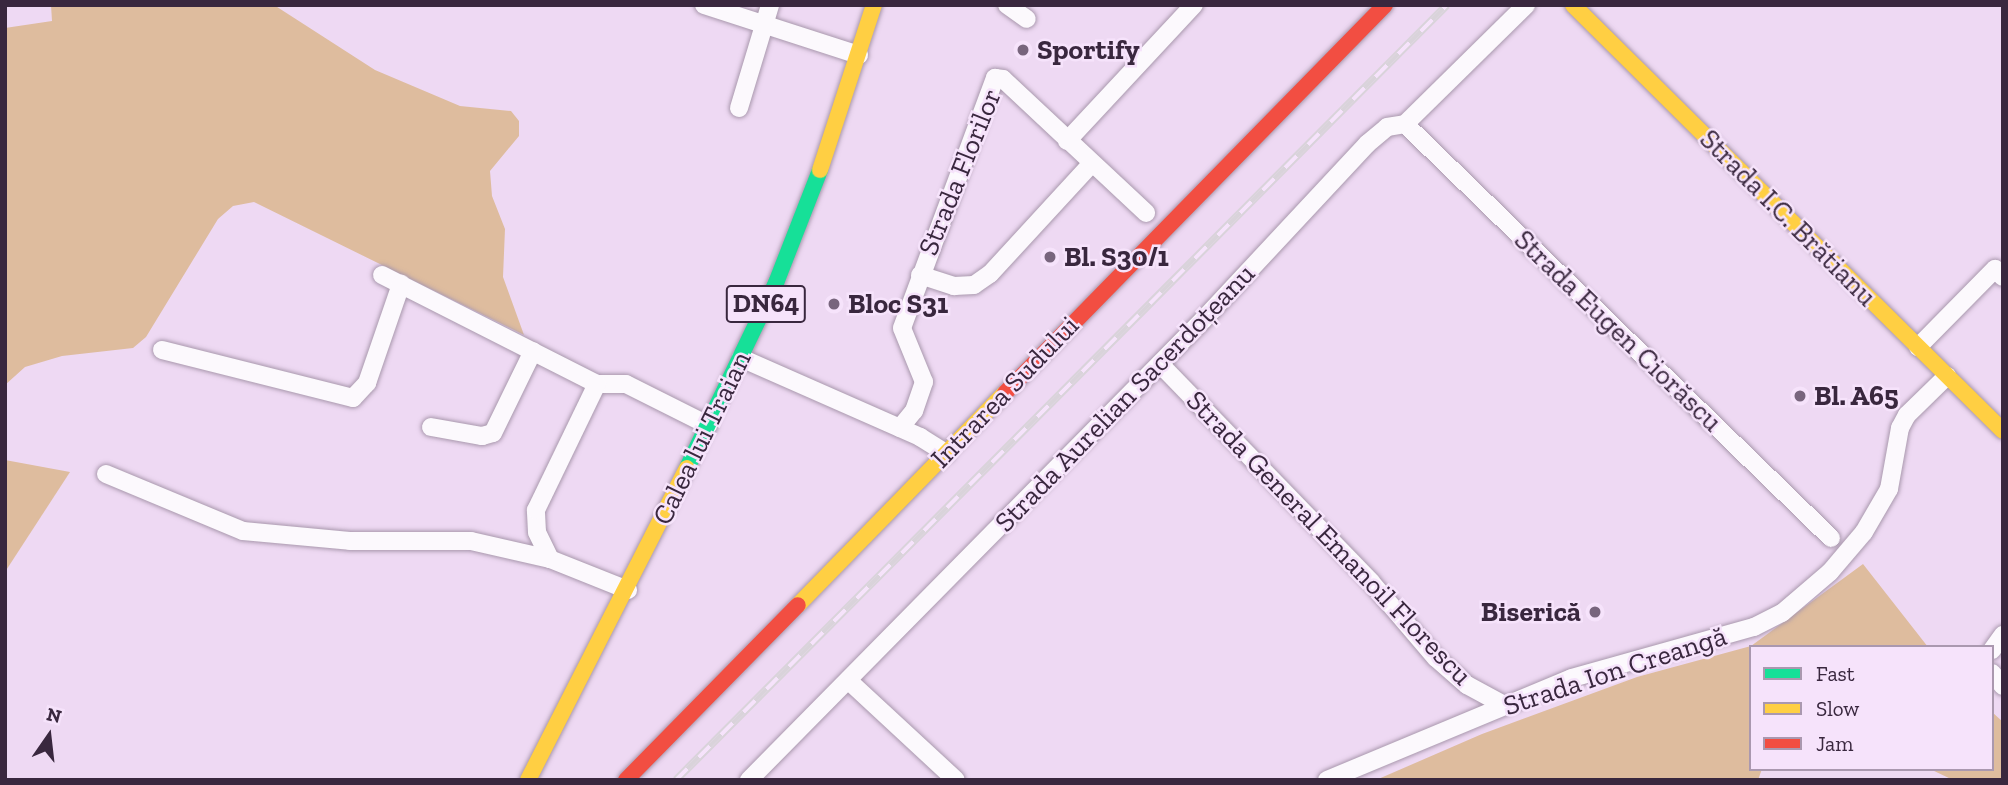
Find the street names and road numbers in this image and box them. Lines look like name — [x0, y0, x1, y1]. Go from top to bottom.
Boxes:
street label: Strada Florilor — [911, 84, 1009, 260]
street label: Strada I.C. Brătianu — [1693, 123, 1883, 313]
street label: Strada Eugen Ciorăscu — [1507, 223, 1729, 439]
street label: Strada Aurelian Sacerdoțeanu — [988, 257, 1262, 539]
road number: DN64 — [726, 282, 806, 326]
street label: Intrarea Sudului — [924, 309, 1086, 475]
street label: Calea lui Traian — [645, 346, 759, 530]
street label: Strada General Emanoil Florescu — [1179, 384, 1479, 692]
street label: Strada Ion Creangă — [1499, 619, 1731, 723]

